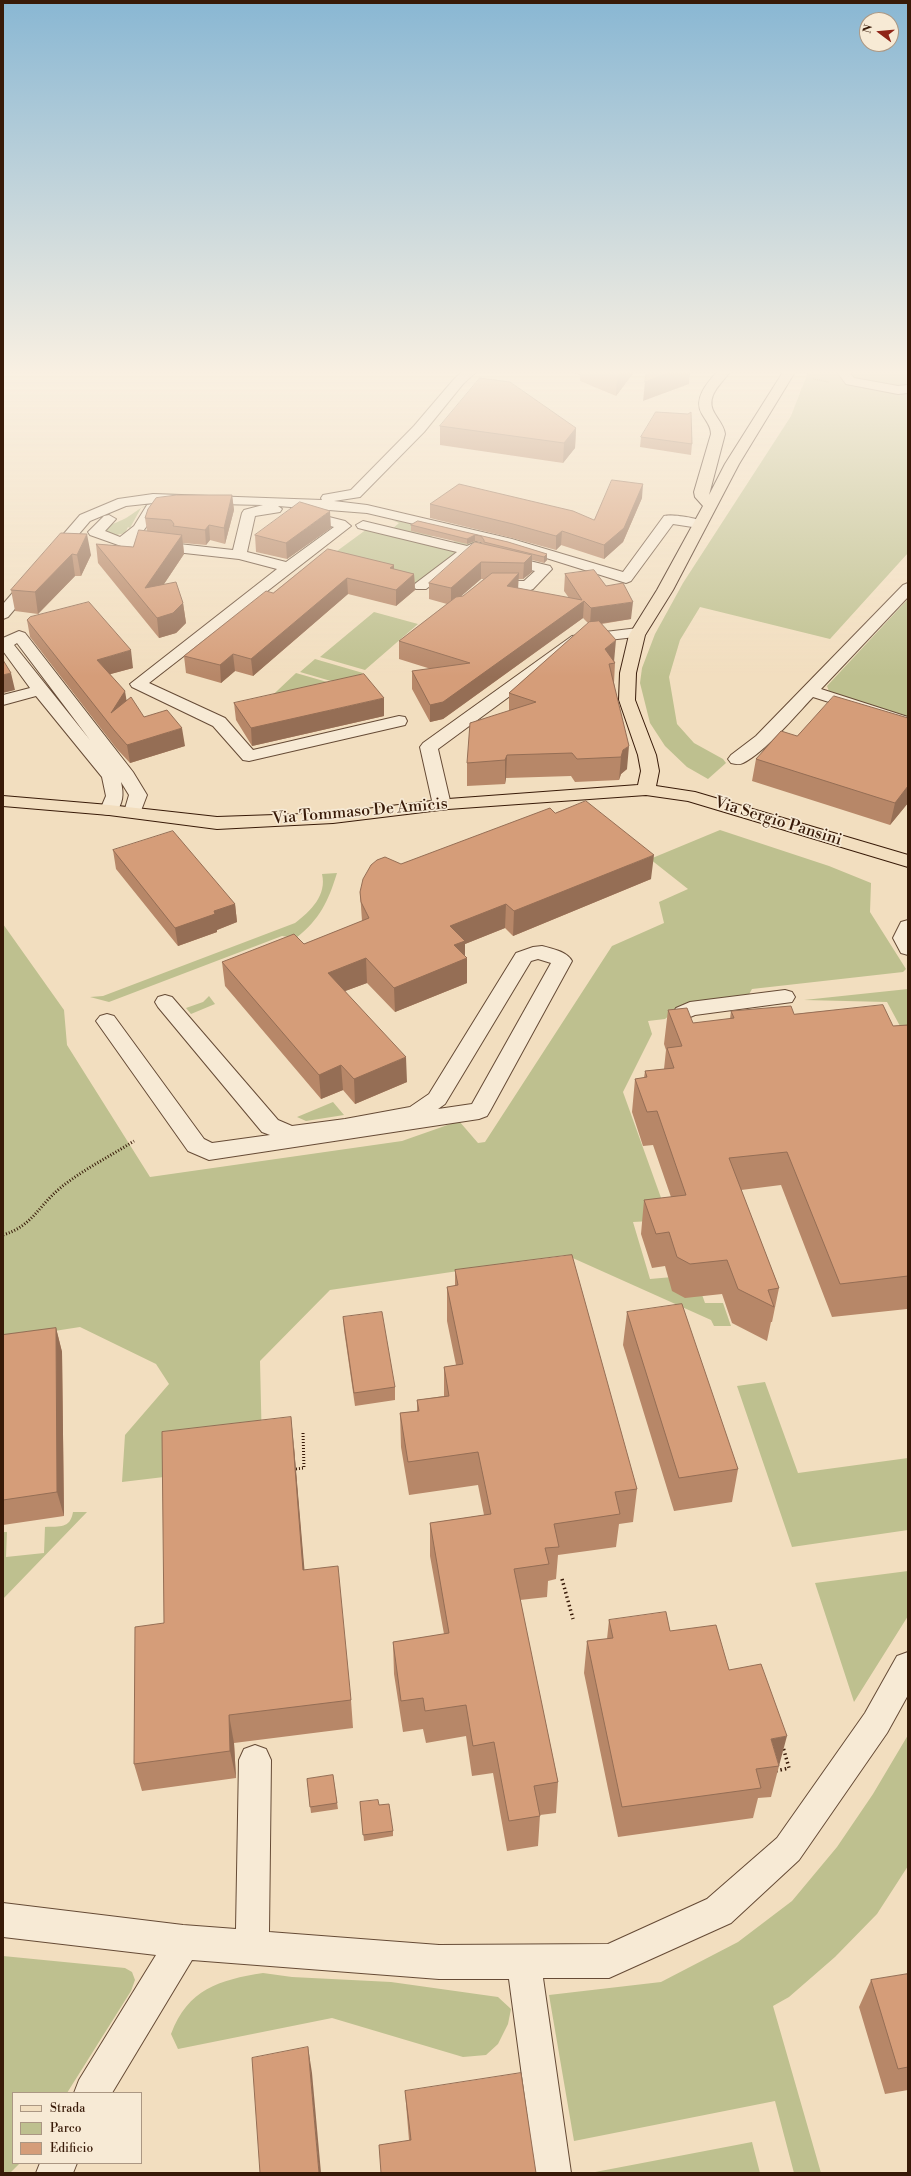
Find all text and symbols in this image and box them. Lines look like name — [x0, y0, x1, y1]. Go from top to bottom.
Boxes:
north arrow — [859, 12, 899, 52]
text: N — [860, 23, 876, 35]
street label: Via Sergio Pansini — [712, 794, 844, 850]
street label: Via Tommaso De Amicis — [272, 795, 448, 829]
legend — [12, 2092, 142, 2164]
text: Strada — [50, 2101, 85, 2116]
text: Parco — [50, 2121, 82, 2136]
text: Edificio — [50, 2141, 93, 2156]

